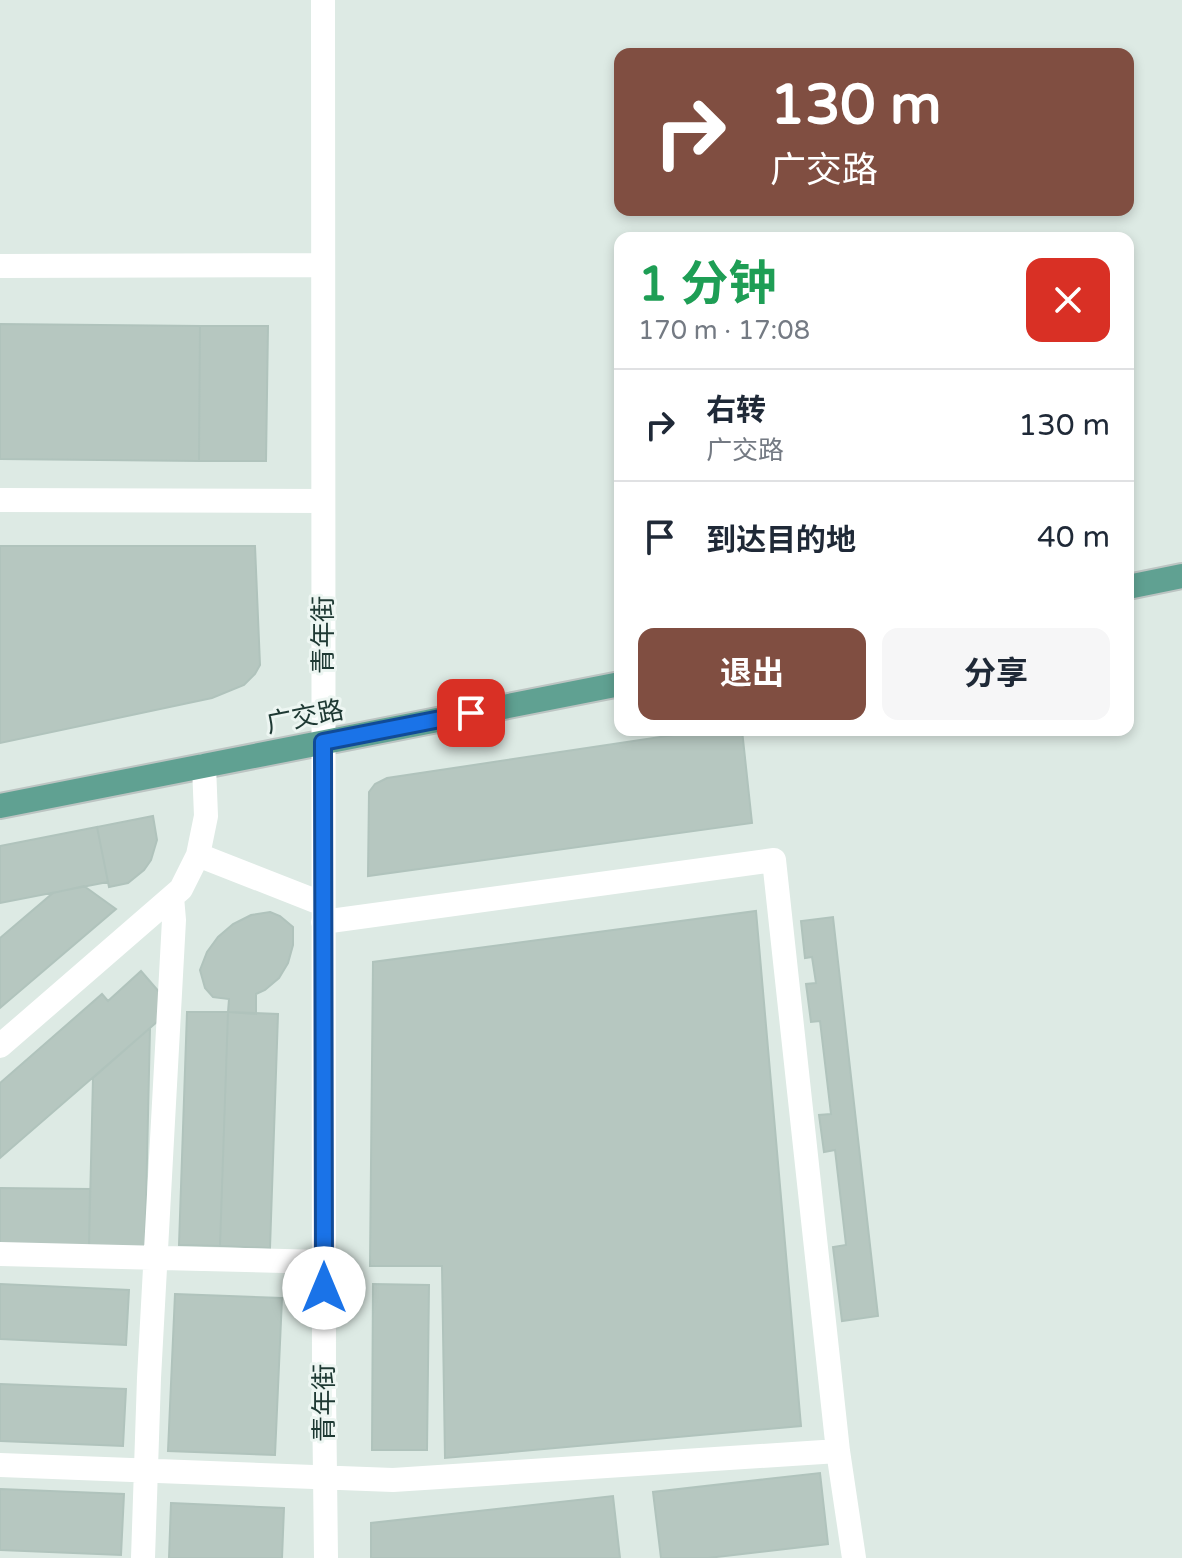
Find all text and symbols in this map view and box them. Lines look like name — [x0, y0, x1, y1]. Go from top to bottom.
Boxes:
text: 130 m — [770, 72, 941, 139]
icon: right — [638, 80, 742, 184]
text: 广交路 — [770, 149, 878, 192]
text: 1 分钟 — [638, 256, 777, 314]
button: close — [1026, 258, 1110, 342]
text: 170 m · 17:08 — [638, 315, 810, 346]
text: 右转 — [706, 392, 766, 429]
icon: right — [638, 403, 682, 447]
text: 130 m — [1018, 407, 1110, 444]
text: 广交路 — [706, 435, 784, 466]
icon: arrive — [638, 515, 682, 559]
text: 40 m — [1037, 519, 1110, 556]
text: 到达目的地 — [706, 522, 856, 559]
street label: 青年街 — [308, 596, 339, 674]
button: 退出 — [638, 628, 866, 720]
button: 分享 — [882, 628, 1110, 720]
pin — [437, 679, 505, 747]
icon: arrive — [449, 691, 493, 735]
street label: 广交路 — [264, 694, 346, 740]
position arrow — [282, 1246, 366, 1330]
street label: 青年街 — [309, 1364, 340, 1442]

